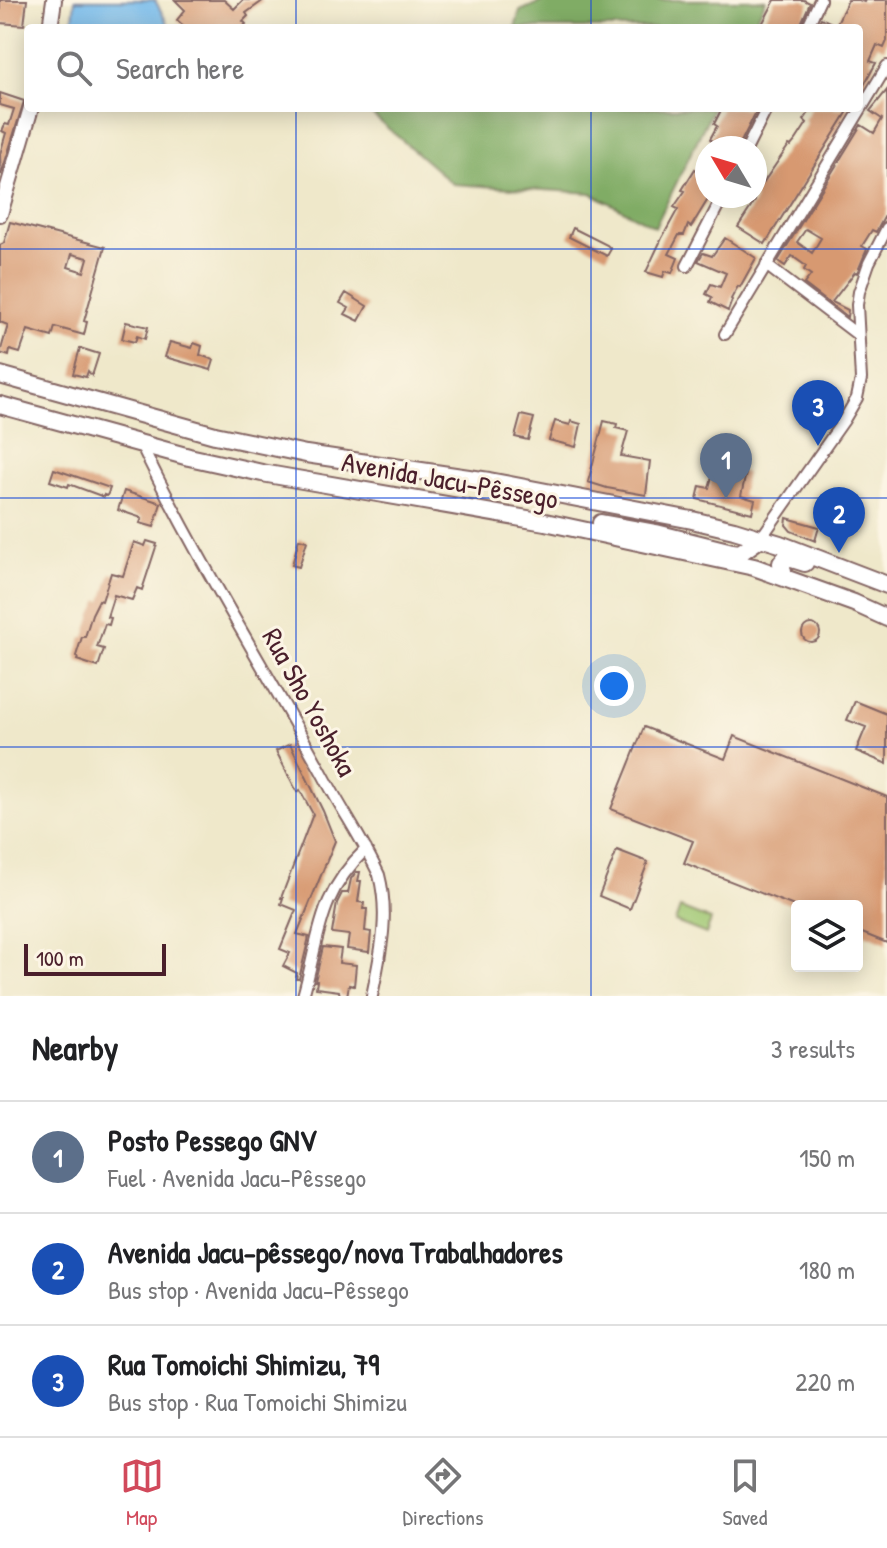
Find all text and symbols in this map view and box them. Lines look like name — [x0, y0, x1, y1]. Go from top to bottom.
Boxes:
search box — [24, 24, 863, 112]
icon: search — [52, 46, 96, 90]
text: Search here — [116, 48, 244, 88]
north arrow — [695, 136, 767, 208]
pin: 3 — [792, 380, 844, 446]
pin: 1 — [700, 433, 752, 499]
street label: Avenida Jacu-Pêssego — [339, 442, 561, 518]
pin: 2 — [813, 487, 865, 553]
street label: Rua Sho Yoshoka — [254, 621, 366, 783]
your location — [594, 666, 634, 706]
map controls — [791, 900, 863, 972]
button: layers — [791, 900, 863, 972]
scale bar — [24, 940, 166, 976]
text: 100 m — [36, 943, 84, 973]
text: Nearby — [32, 1025, 118, 1071]
text: 3 results — [771, 1031, 855, 1066]
text: Posto Pessego GNV — [108, 1120, 316, 1160]
text: 1 — [53, 1140, 63, 1175]
text: 150 m — [799, 1140, 855, 1175]
text: Fuel · Avenida Jacu-Pêssego — [108, 1160, 366, 1195]
text: Avenida Jacu-pêssego/nova Trabalhadores — [108, 1232, 563, 1272]
text: 2 — [52, 1252, 64, 1287]
text: 180 m — [799, 1252, 855, 1287]
text: Bus stop · Avenida Jacu-Pêssego — [108, 1272, 409, 1307]
text: Rua Tomoichi Shimizu, 79 — [108, 1344, 379, 1384]
text: 3 — [52, 1364, 64, 1399]
text: 220 m — [795, 1364, 855, 1399]
text: Bus stop · Rua Tomoichi Shimizu — [108, 1384, 407, 1419]
tab: Map — [120, 1454, 164, 1532]
tab: Directions — [403, 1454, 484, 1532]
tab: Saved — [723, 1454, 767, 1532]

